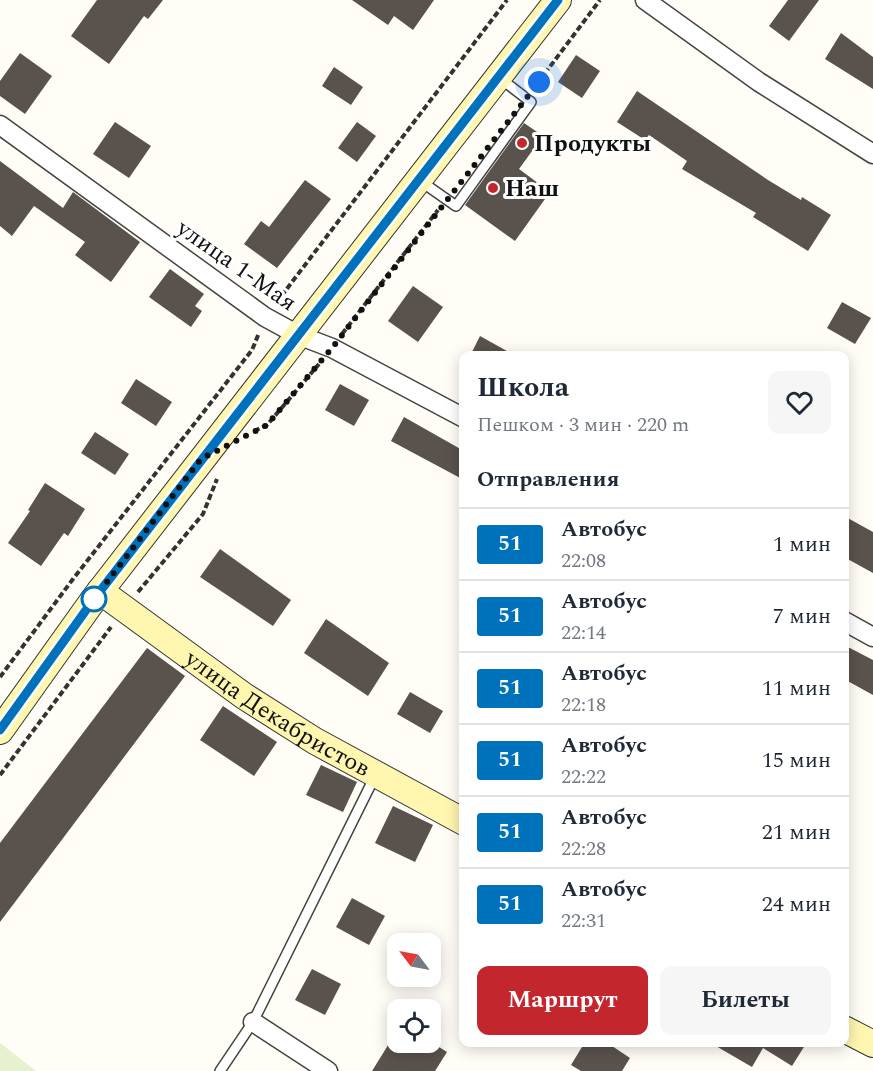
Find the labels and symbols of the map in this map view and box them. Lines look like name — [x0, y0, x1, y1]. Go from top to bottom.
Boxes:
your location — [524, 67, 554, 97]
place label: Продукты — [534, 126, 651, 162]
marker: Продукты — [515, 136, 529, 150]
place label: Наш — [505, 171, 559, 207]
marker: Наш — [486, 181, 500, 195]
street label: улица 1-Мая — [168, 211, 304, 321]
unlabelled marker — [81, 586, 107, 612]
street label: улица Декабристов — [176, 641, 376, 787]
north arrow — [387, 933, 441, 987]

